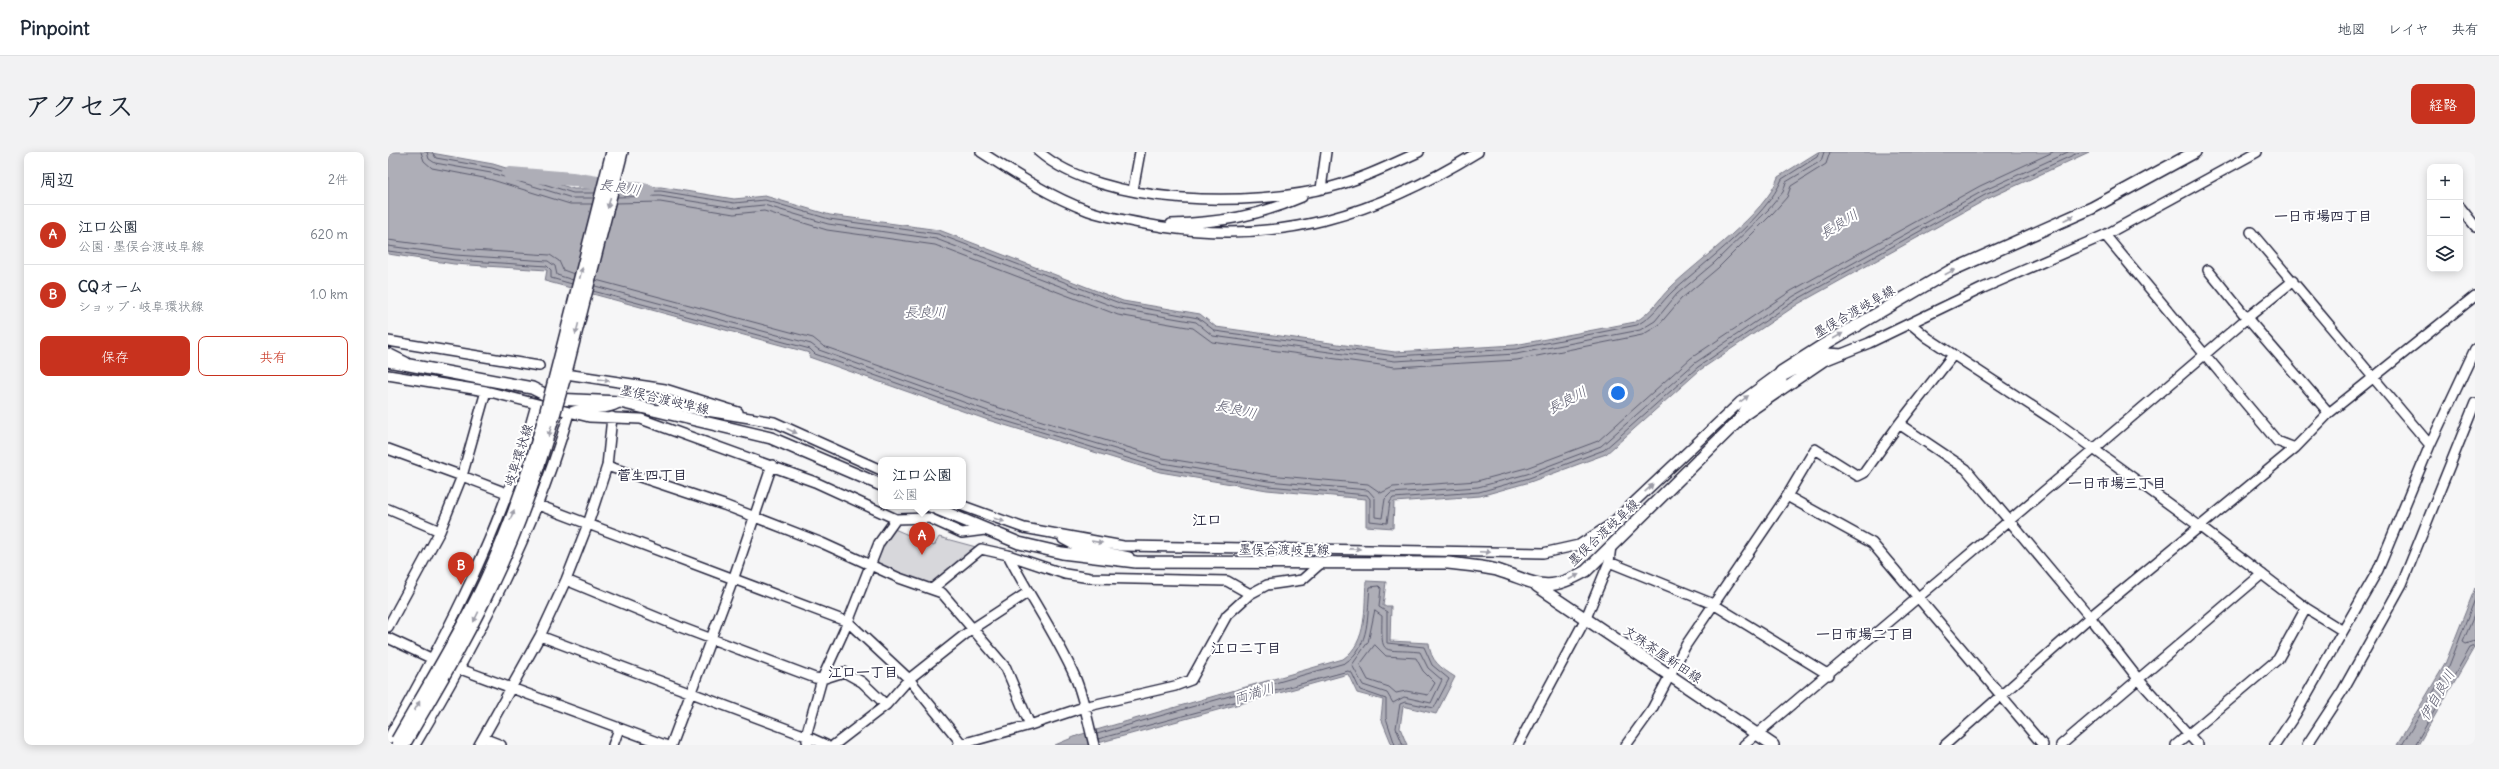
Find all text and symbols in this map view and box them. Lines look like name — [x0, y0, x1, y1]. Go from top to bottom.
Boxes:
text: Pinpoint — [20, 16, 90, 40]
text: 地図 — [2338, 20, 2366, 38]
text: レイヤ — [2388, 20, 2429, 38]
text: 共有 — [2451, 20, 2479, 38]
button: 経路 — [2411, 84, 2475, 124]
text: アクセス — [24, 88, 134, 124]
map controls — [2427, 164, 2463, 272]
button: + — [2427, 164, 2463, 200]
text: 周辺 — [40, 169, 74, 191]
text: 2件 — [328, 171, 348, 188]
water label: 長良川 — [598, 175, 642, 199]
one-way arrow — [605, 197, 611, 210]
button: − — [2427, 200, 2463, 236]
water label: 長良川 — [1816, 205, 1862, 243]
district label: 一日市場四丁目 — [2274, 207, 2372, 225]
one-way arrow — [2063, 215, 2074, 221]
text: 江口公園 — [78, 217, 138, 236]
text: A — [49, 226, 57, 243]
text: 620 m — [310, 226, 348, 243]
button: layers — [2427, 236, 2463, 272]
text: 公園 · 墨俣合渡岐阜線 — [78, 238, 204, 255]
one-way arrow — [578, 267, 584, 279]
one-way arrow — [1945, 268, 1956, 275]
text: CQオーム — [78, 277, 143, 296]
street label: 墨俣合渡岐阜線 — [1811, 281, 1899, 342]
text: B — [49, 286, 57, 303]
text: 1.0 km — [310, 286, 348, 303]
text: ショップ · 岐阜環状線 — [78, 298, 204, 315]
water label: 長良川 — [904, 303, 946, 321]
one-way arrow — [574, 324, 580, 336]
one-way arrow — [1832, 333, 1844, 340]
button: 保存 — [40, 336, 190, 376]
button: 共有 — [198, 336, 348, 376]
one-way arrow — [598, 377, 610, 383]
street label: 墨俣合渡岐阜線 — [619, 381, 712, 418]
water label: 長良川 — [1544, 382, 1590, 418]
your location — [1608, 383, 1628, 403]
one-way arrow — [1739, 395, 1750, 403]
water label: 長良川 — [1214, 396, 1258, 422]
street label: 岐阜環状線 — [500, 421, 537, 489]
one-way arrow — [547, 426, 553, 438]
one-way arrow — [786, 427, 798, 434]
popup — [878, 457, 966, 509]
text: 江口公園 — [892, 465, 952, 484]
district label: 菅生四丁目 — [617, 466, 687, 484]
district label: 一日市場三丁目 — [2068, 474, 2166, 492]
one-way arrow — [1644, 483, 1654, 493]
text: 公園 — [892, 486, 918, 503]
street label: 墨俣合渡岐阜線 — [1564, 494, 1643, 570]
one-way arrow — [510, 508, 516, 520]
district label: 江口 — [1192, 510, 1222, 529]
one-way arrow — [994, 517, 1006, 523]
pin: A — [909, 522, 935, 555]
one-way arrow — [1091, 539, 1103, 545]
street label: 墨俣合渡岐阜線 — [1238, 541, 1330, 558]
one-way arrow — [1349, 546, 1362, 552]
one-way arrow — [1479, 549, 1492, 555]
pin: B — [448, 552, 474, 585]
one-way arrow — [1569, 574, 1580, 580]
one-way arrow — [473, 611, 479, 623]
street label: 文殊茶屋新田線 — [1620, 622, 1706, 687]
district label: 一日市場二丁目 — [1816, 625, 1914, 643]
district label: 江口二丁目 — [1211, 639, 1281, 657]
district label: 江口一丁目 — [828, 663, 898, 681]
water label: 伊自良川 — [2415, 666, 2459, 724]
water label: 両満川 — [1231, 678, 1277, 708]
one-way arrow — [413, 700, 420, 712]

